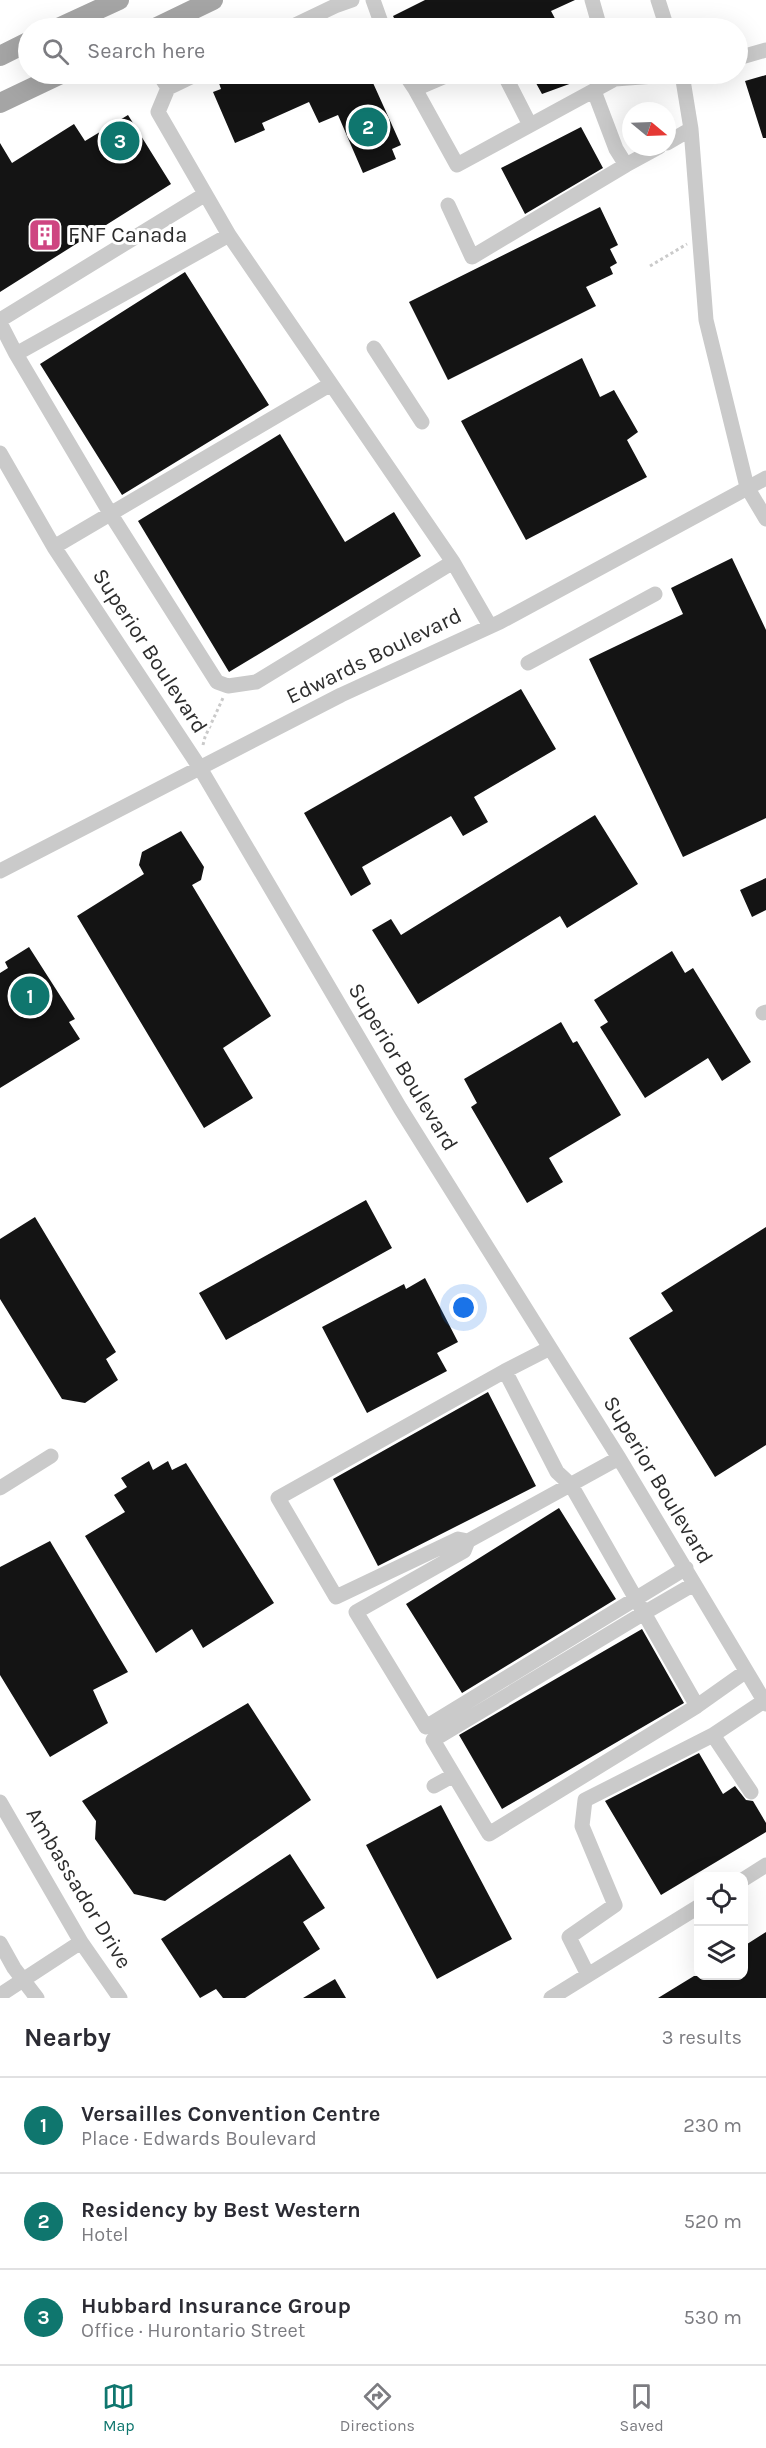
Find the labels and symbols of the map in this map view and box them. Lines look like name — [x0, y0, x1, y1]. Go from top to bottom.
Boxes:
north arrow — [622, 102, 676, 156]
pin: 2 — [348, 104, 388, 150]
pin: 3 — [100, 118, 140, 164]
building icon: FNF Canada — [27, 217, 63, 253]
place label: FNF Canada — [68, 222, 187, 248]
street label: Superior Boulevard — [87, 564, 213, 738]
street label: Edwards Boulevard — [282, 602, 466, 710]
pin: 1 — [10, 974, 50, 1018]
street label: Superior Boulevard — [343, 978, 463, 1156]
your location — [449, 1293, 478, 1322]
street label: Superior Boulevard — [598, 1391, 718, 1569]
street label: Ambassador Drive — [21, 1803, 137, 1973]

